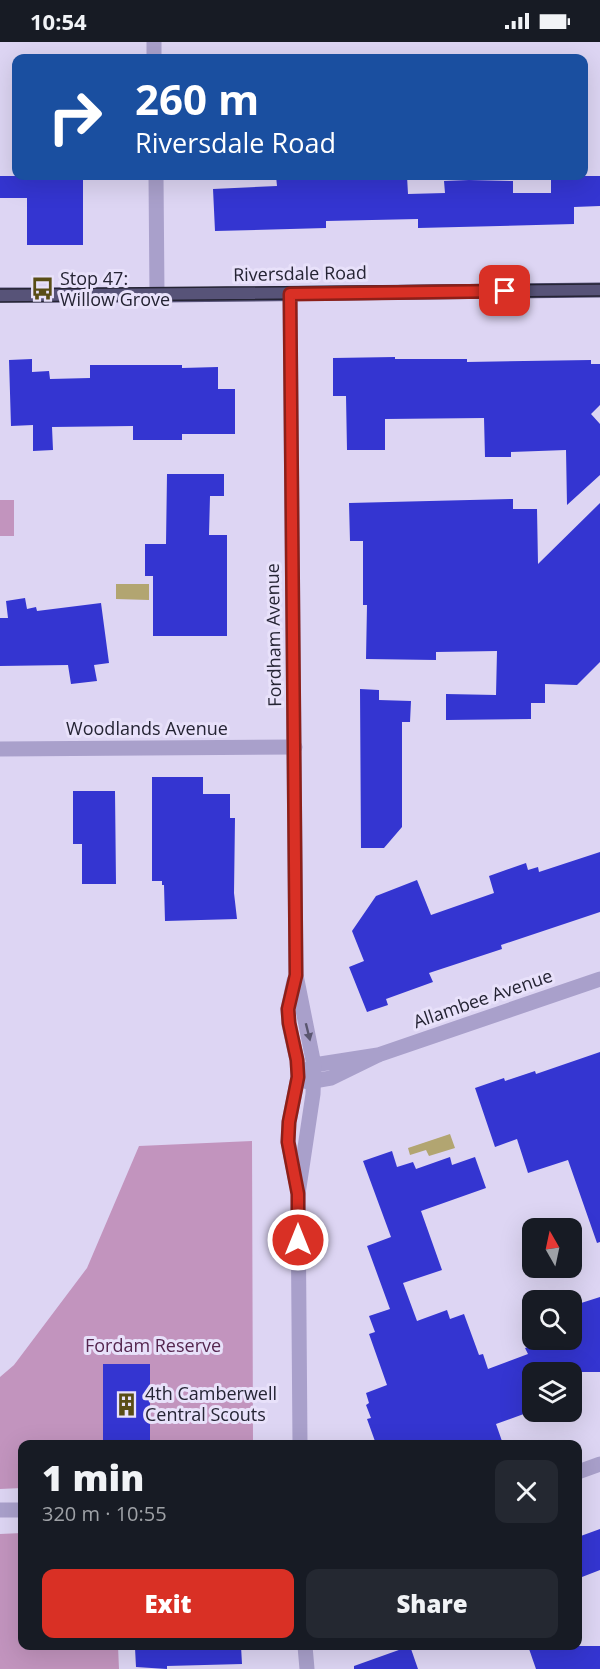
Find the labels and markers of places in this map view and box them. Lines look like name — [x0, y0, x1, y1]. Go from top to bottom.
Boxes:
pin — [479, 265, 530, 316]
place label: Stop 47: Willow Grove — [60, 266, 170, 311]
bus stop icon: Stop 47: Willow Grove — [29, 276, 55, 302]
place label: 4th Camberwell Central Scouts — [145, 1381, 277, 1426]
building icon: 4th Camberwell Central Scouts — [114, 1391, 140, 1417]

